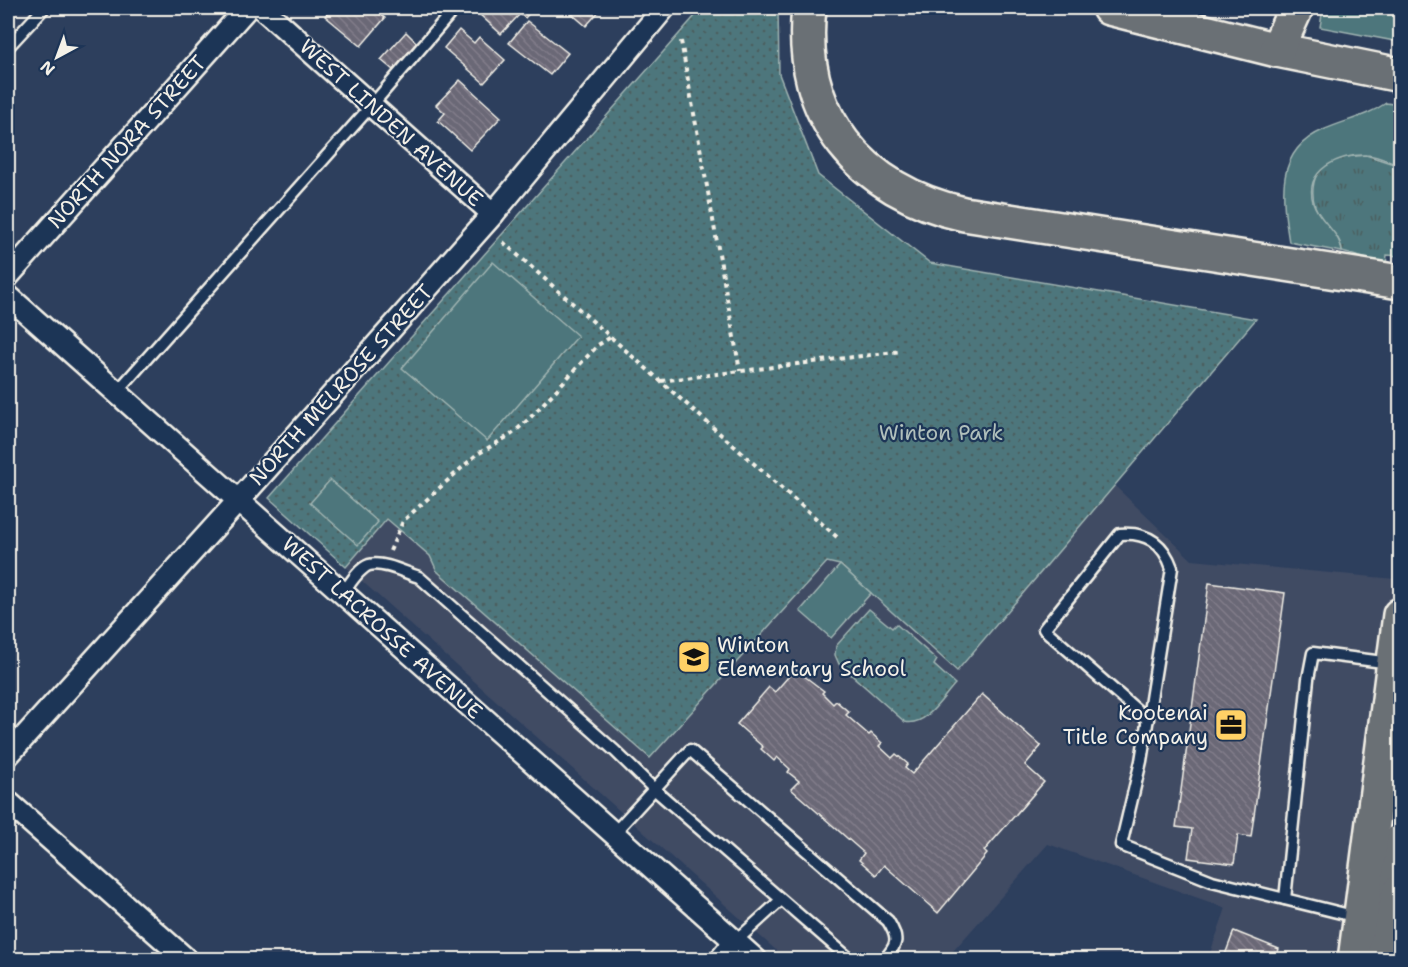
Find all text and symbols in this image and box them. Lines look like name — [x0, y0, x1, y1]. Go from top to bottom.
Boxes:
north arrow — [27, 27, 87, 87]
street label: WEST LINDEN AVENUE — [293, 33, 489, 213]
street label: NORTH NORA STREET — [43, 50, 211, 234]
street label: NORTH MELROSE STREET — [243, 278, 439, 492]
park label: Winton Park — [879, 419, 1003, 447]
street label: WEST LACROSSE AVENUE — [276, 530, 488, 726]
place label: Winton Elementary School — [717, 631, 907, 683]
school or university icon: Winton Elementary School — [676, 639, 712, 675]
place label: Kootenai Title Company — [1063, 699, 1208, 751]
office icon: Kootenai Title Company — [1213, 707, 1249, 743]

